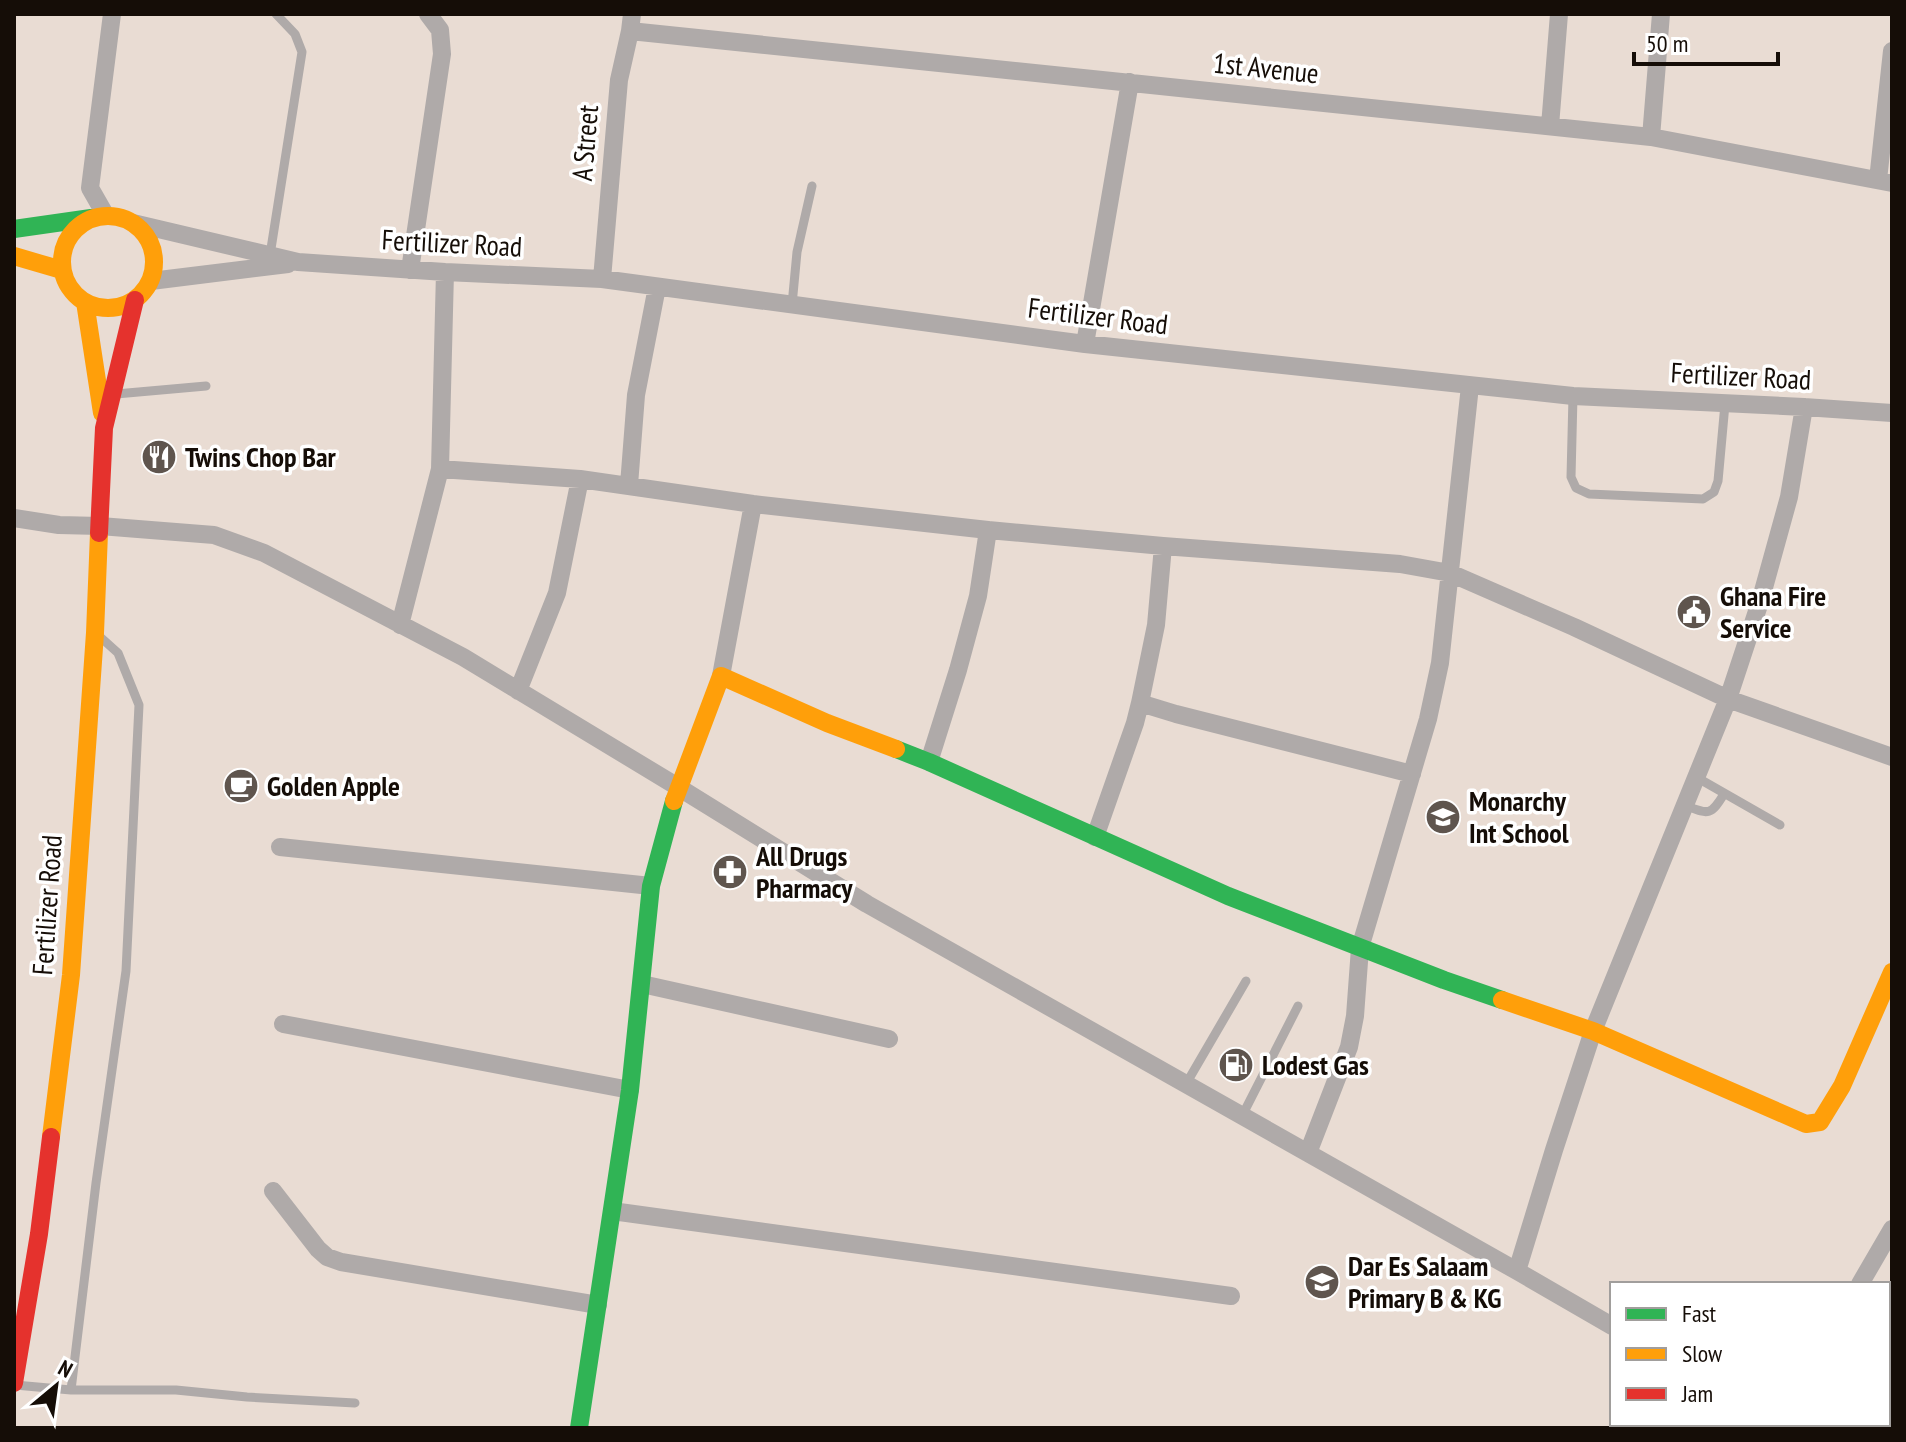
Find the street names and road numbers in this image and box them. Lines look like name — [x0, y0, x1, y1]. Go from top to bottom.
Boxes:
street label: 1st Avenue — [1212, 44, 1321, 91]
street label: A Street — [563, 103, 606, 183]
street label: Fertilizer Road — [381, 220, 523, 265]
street label: Fertilizer Road — [1026, 289, 1170, 342]
street label: Fertilizer Road — [1670, 353, 1812, 398]
street label: Fertilizer Road — [23, 834, 70, 976]

